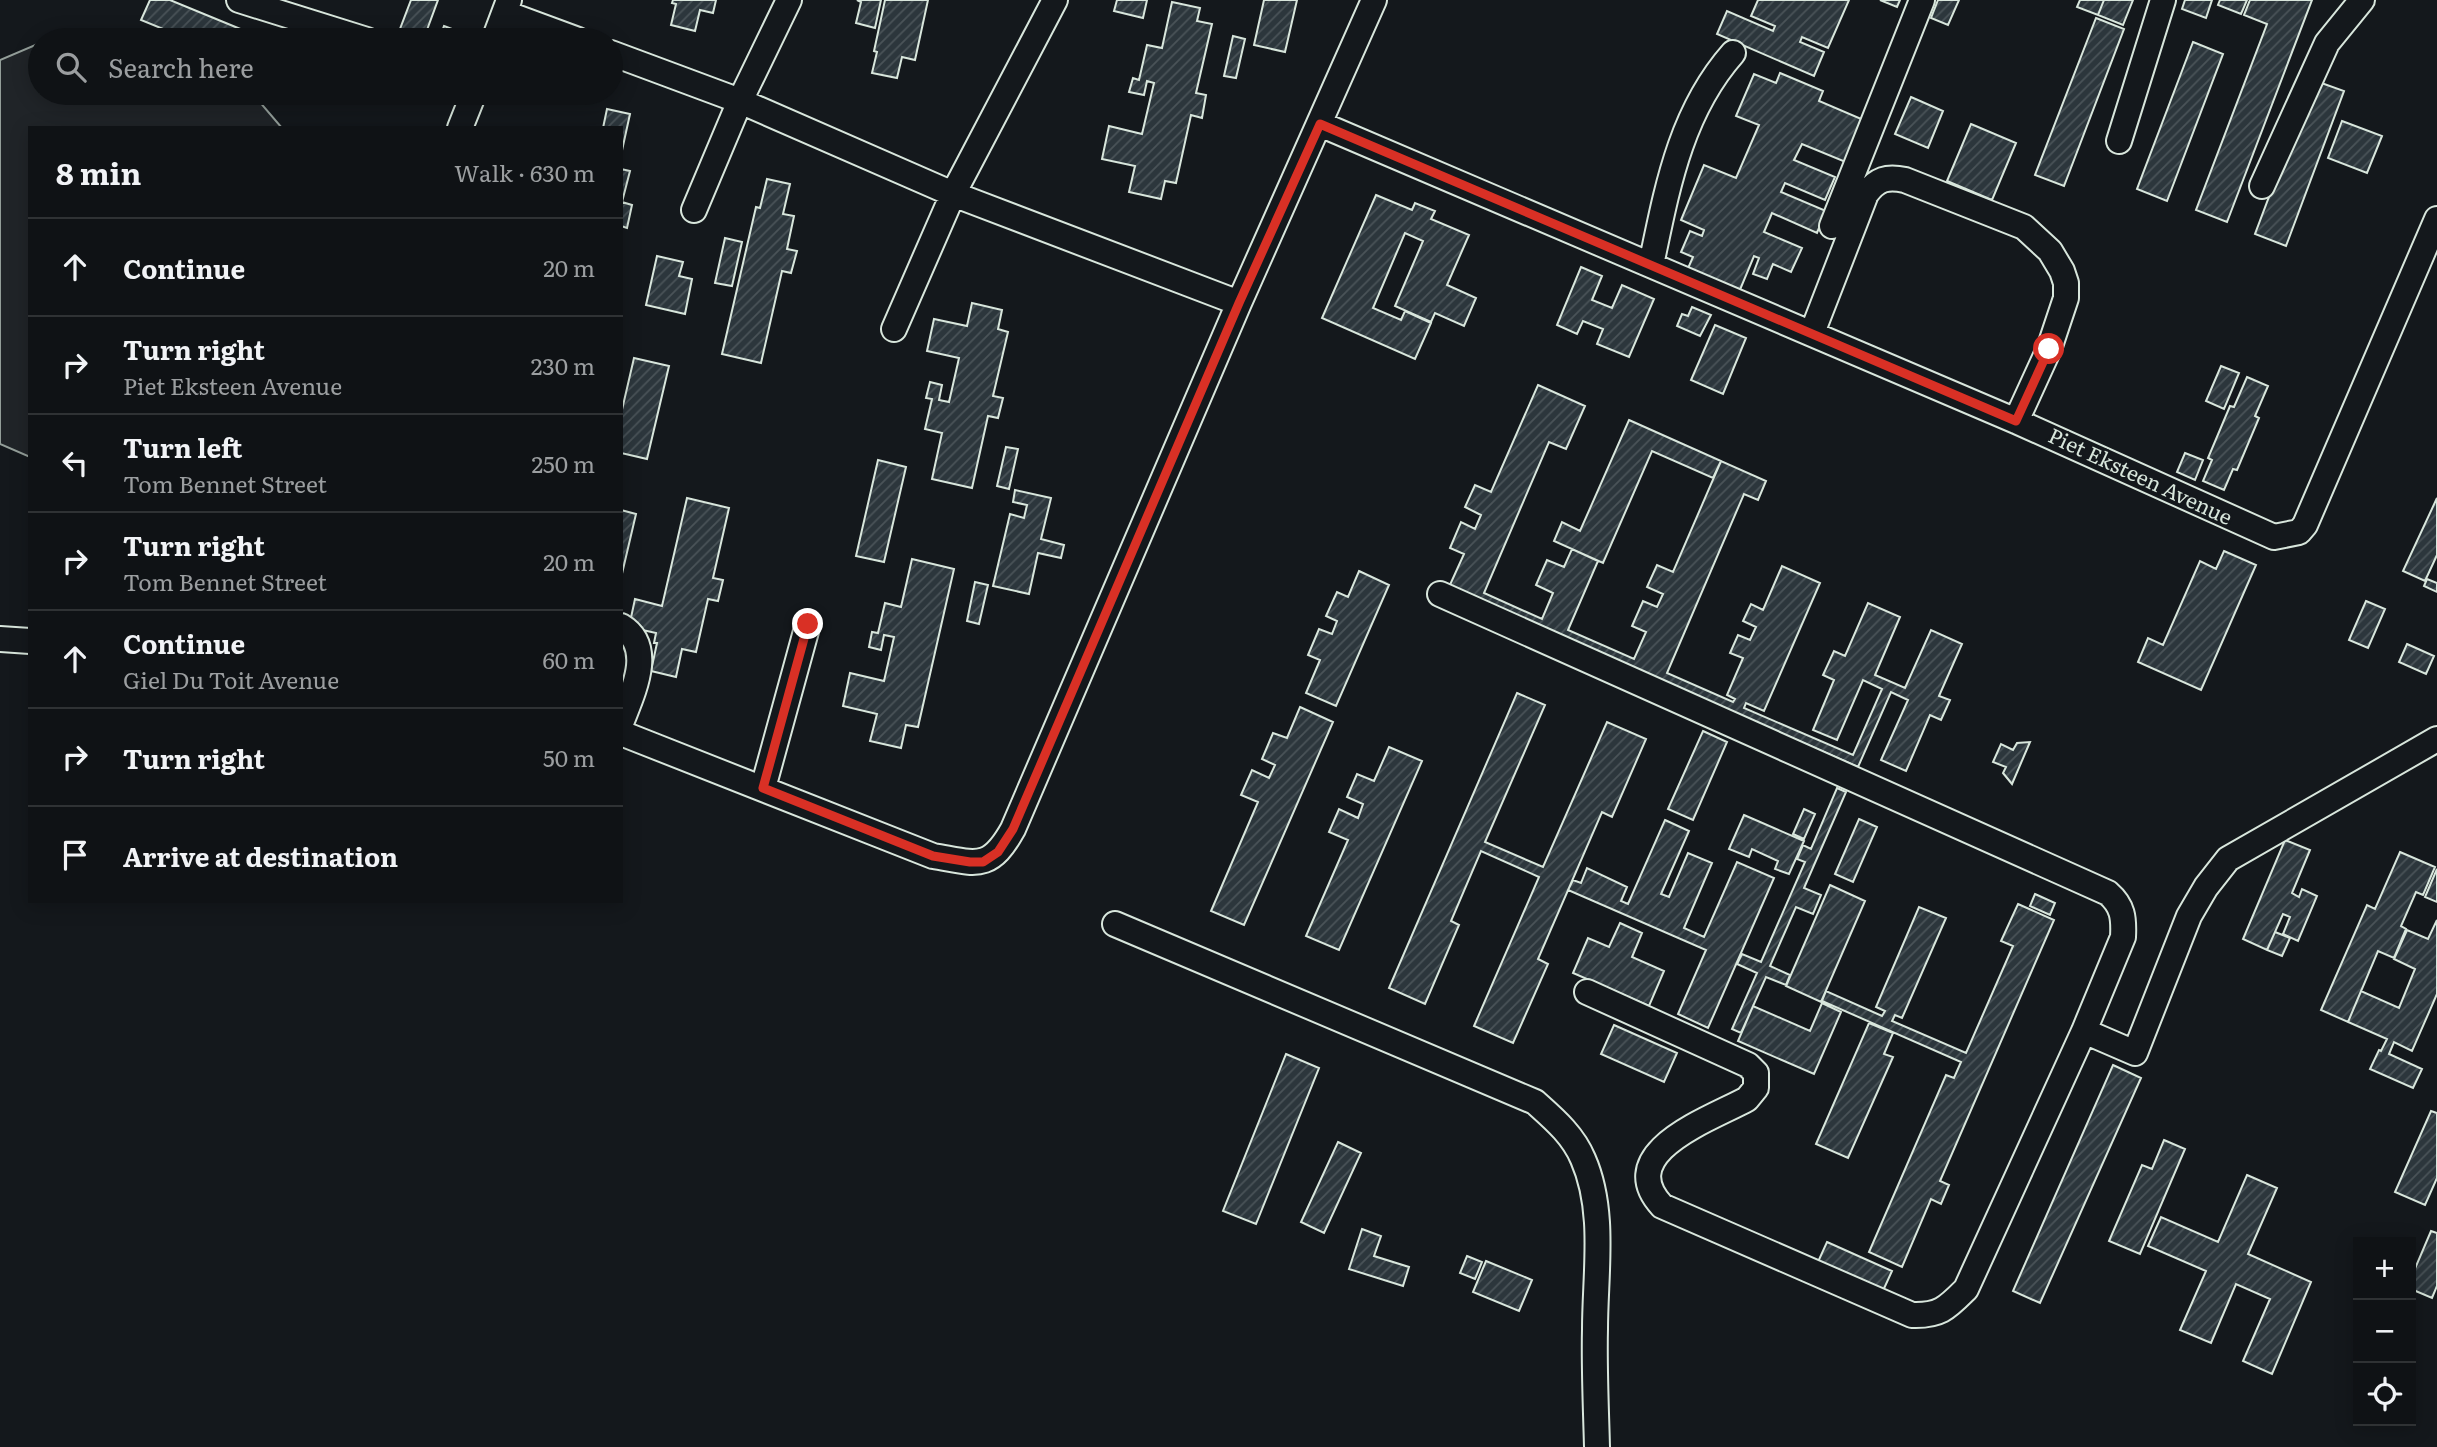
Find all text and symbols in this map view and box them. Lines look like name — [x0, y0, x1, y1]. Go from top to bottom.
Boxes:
search box — [28, 28, 623, 105]
text: Search here — [108, 47, 254, 86]
icon: search — [52, 48, 90, 86]
text: 8 min — [56, 150, 141, 194]
text: Walk · 630 m — [454, 155, 595, 189]
icon: ahead — [56, 248, 94, 286]
text: Continue — [123, 248, 245, 287]
text: 20 m — [543, 250, 595, 284]
text: Turn right — [123, 329, 265, 368]
route start — [2033, 333, 2064, 364]
icon: right — [56, 346, 94, 384]
text: 230 m — [531, 348, 595, 382]
text: Piet Eksteen Avenue — [123, 368, 342, 402]
street label: Piet Eksteen Avenue — [2044, 418, 2238, 531]
text: Turn left — [123, 427, 242, 466]
icon: left — [56, 444, 94, 482]
text: 250 m — [531, 446, 595, 480]
text: Tom Bennet Street — [123, 466, 327, 500]
text: Turn right — [123, 525, 265, 564]
icon: right — [56, 542, 94, 580]
text: 20 m — [543, 544, 595, 578]
text: Tom Bennet Street — [123, 564, 327, 598]
route end — [792, 608, 823, 639]
text: Continue — [123, 623, 245, 662]
icon: ahead — [56, 640, 94, 678]
text: 60 m — [542, 642, 595, 676]
text: Giel Du Toit Avenue — [123, 662, 339, 696]
icon: right — [56, 738, 94, 776]
text: Turn right — [123, 738, 265, 777]
text: 50 m — [543, 740, 595, 774]
icon: arrive — [56, 836, 94, 874]
text: Arrive at destination — [123, 836, 398, 875]
map controls — [2353, 1237, 2416, 1426]
button: + — [2353, 1237, 2416, 1300]
button: − — [2353, 1300, 2416, 1363]
button: locate — [2353, 1363, 2416, 1426]

